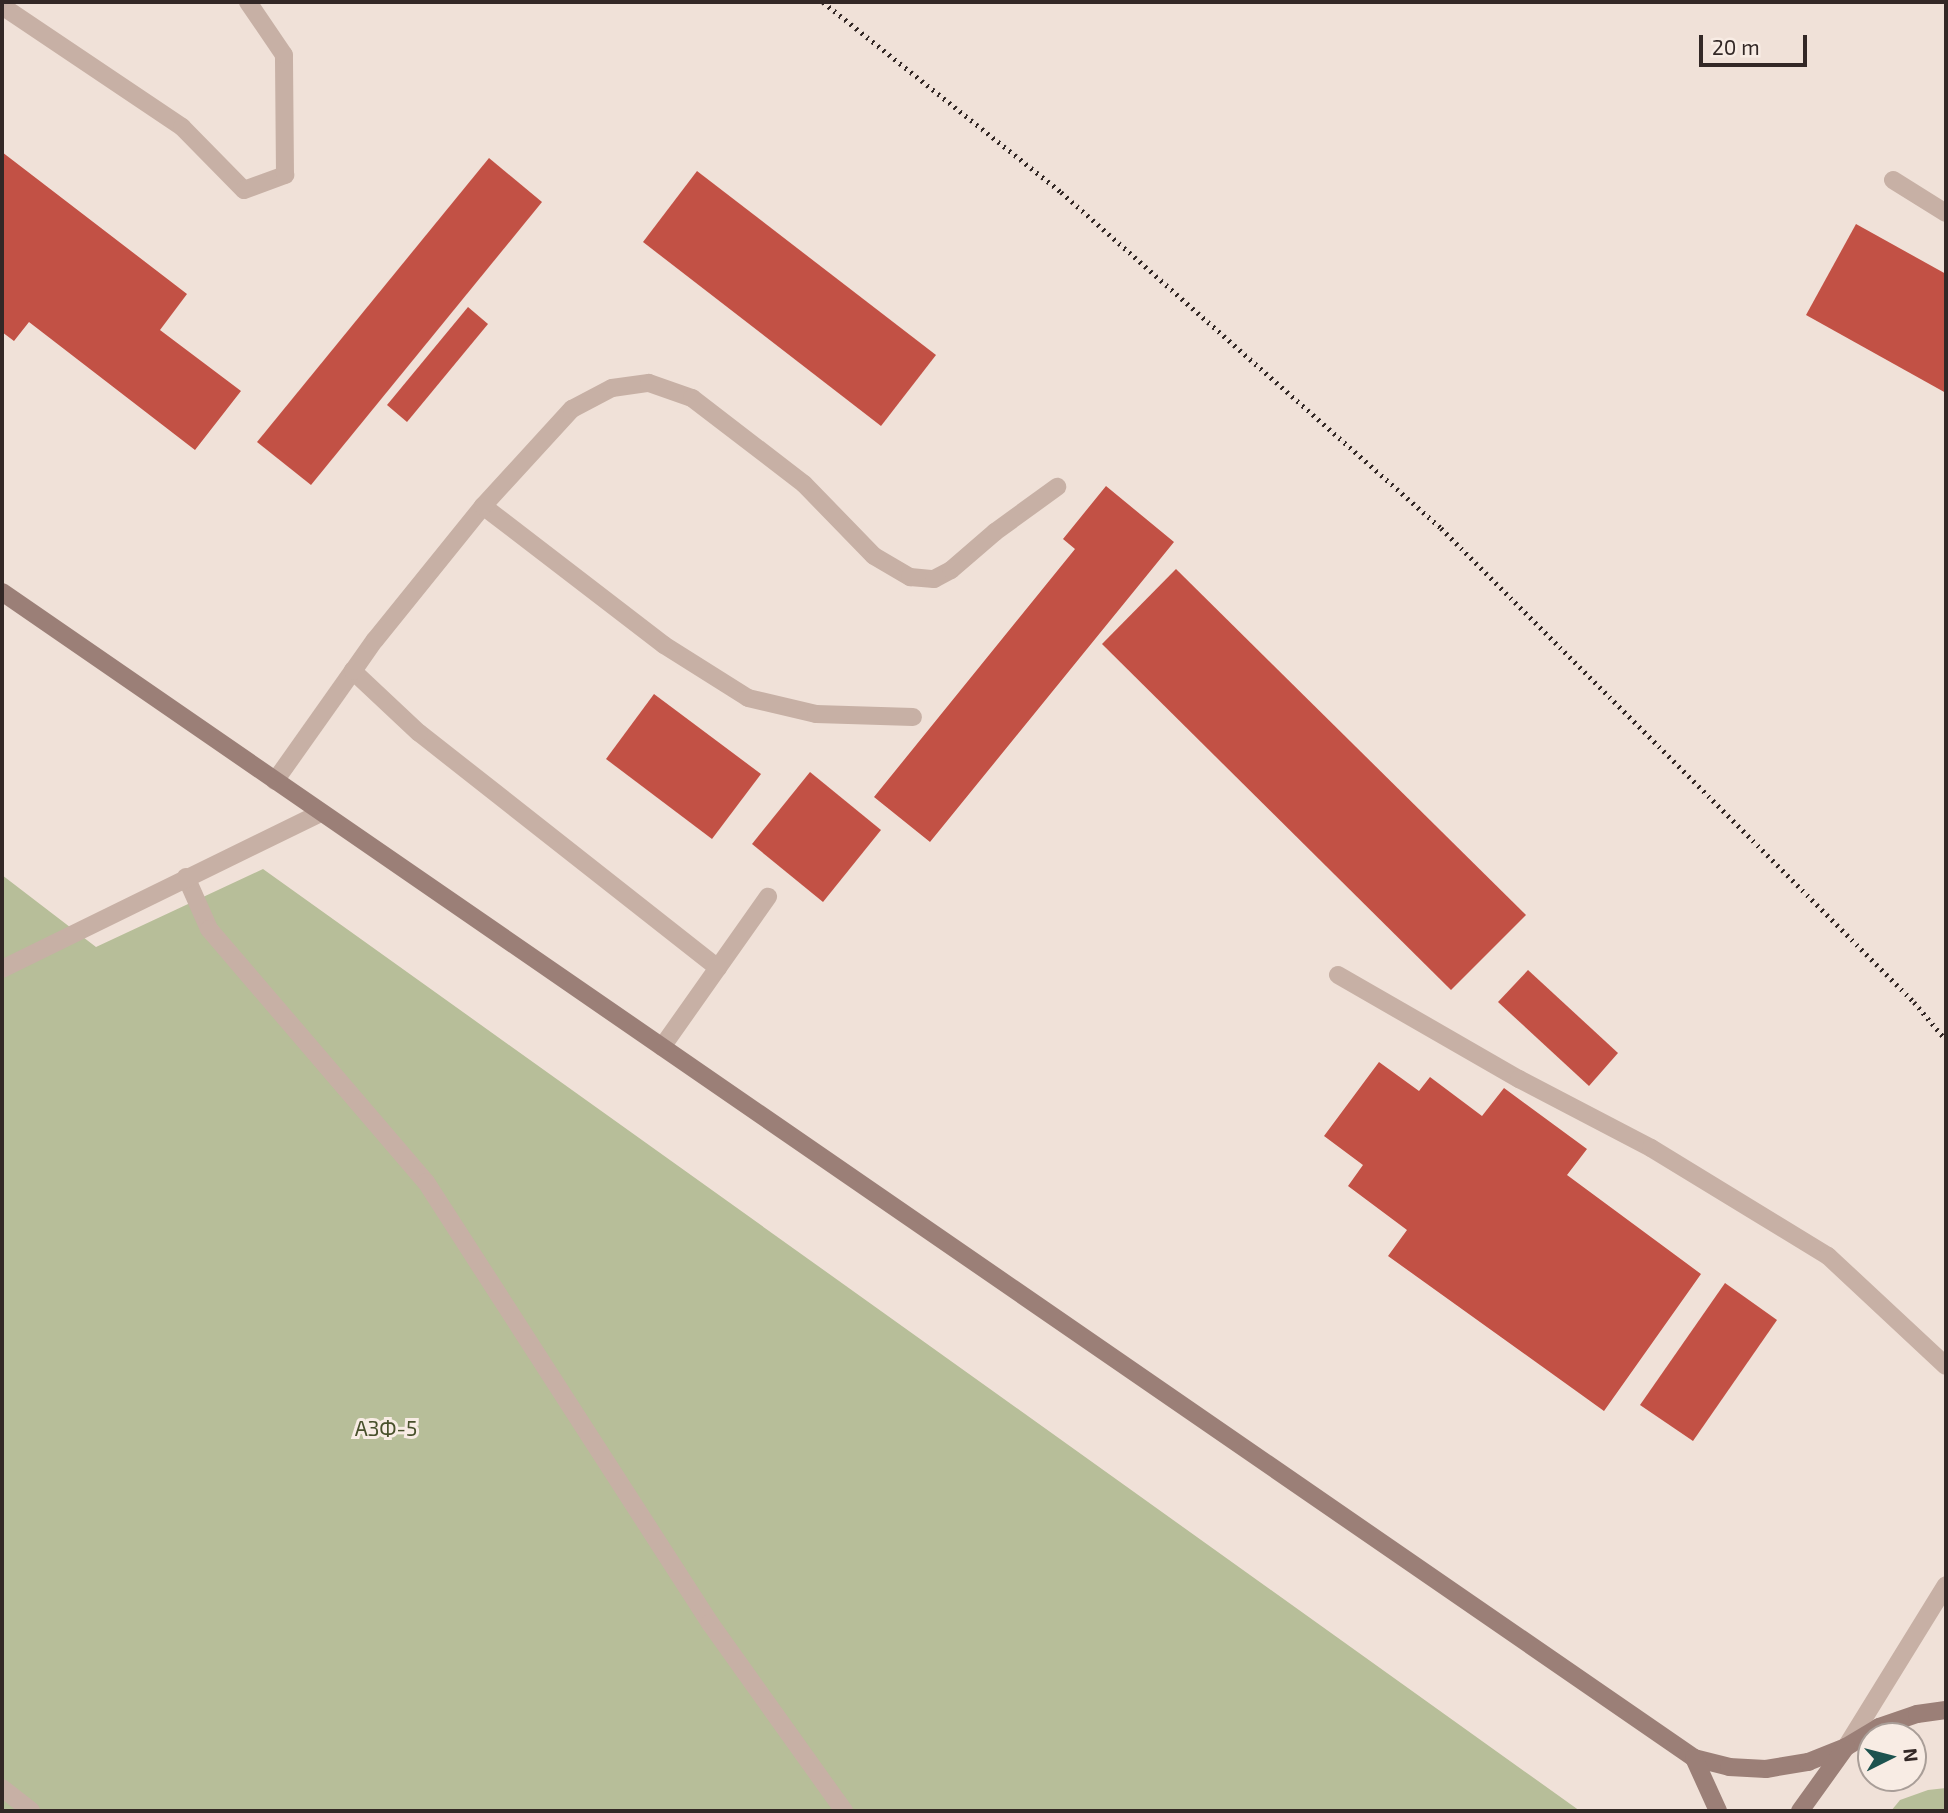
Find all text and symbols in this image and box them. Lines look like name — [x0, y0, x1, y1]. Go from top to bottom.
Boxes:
scale bar — [1703, 21, 1812, 65]
text: 20 m — [1712, 34, 1760, 59]
park label: АЗФ-5 — [355, 1415, 417, 1441]
north arrow — [1857, 1722, 1927, 1792]
text: N — [1899, 1747, 1924, 1763]

